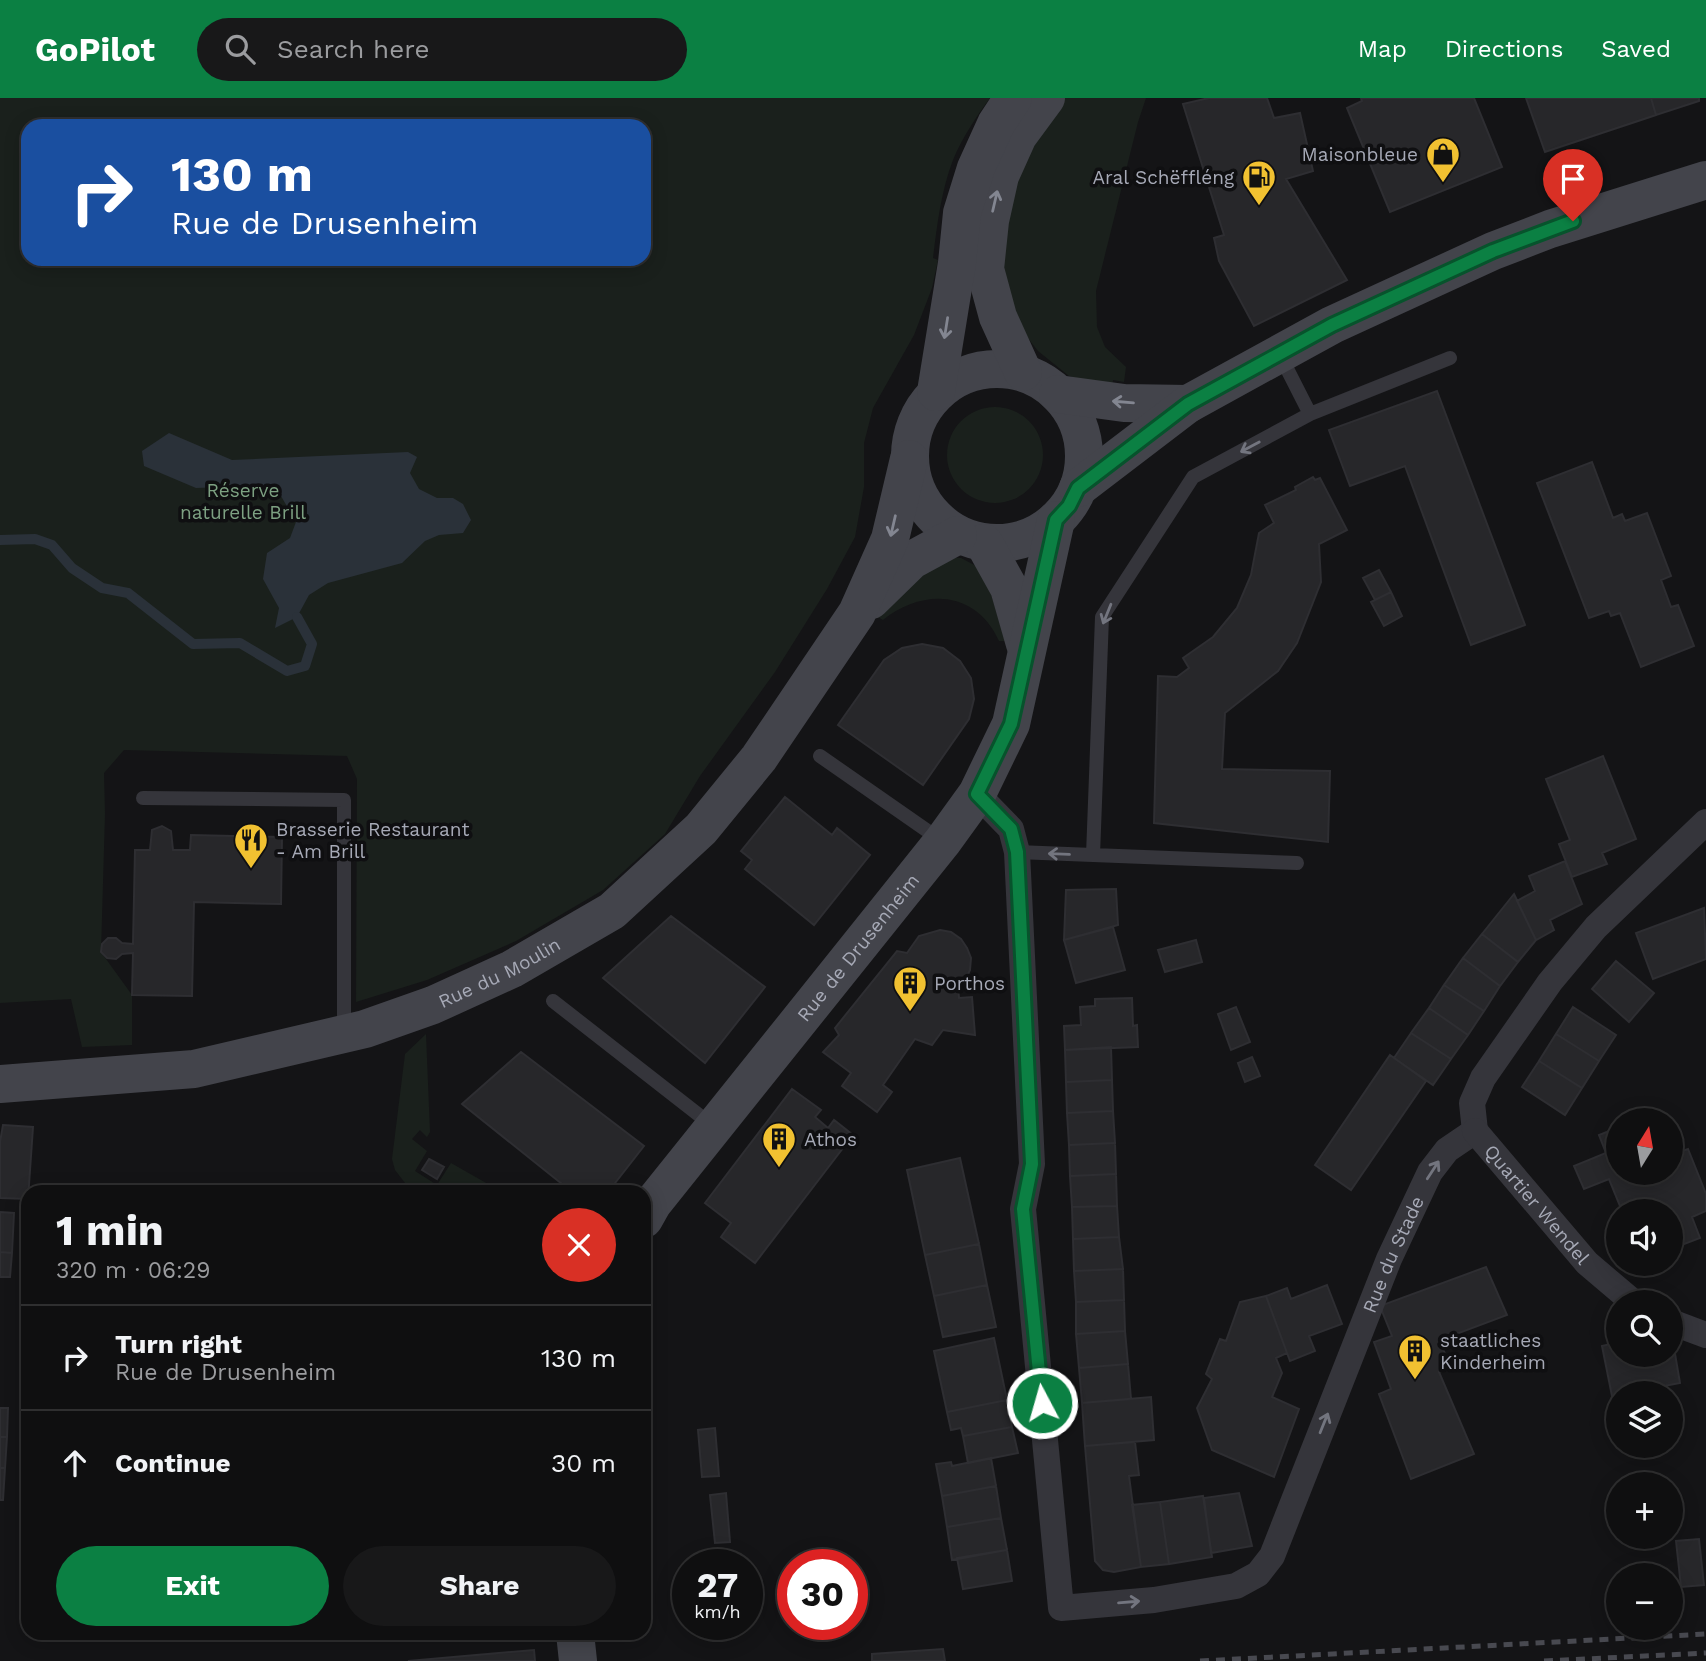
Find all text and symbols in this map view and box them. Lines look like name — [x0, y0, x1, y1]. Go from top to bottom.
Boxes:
search box — [197, 18, 687, 81]
text: GoPilot — [35, 30, 155, 69]
icon: search — [221, 30, 259, 68]
text: Search here — [277, 34, 429, 64]
text: Map — [1358, 35, 1407, 63]
text: Directions — [1445, 35, 1563, 63]
text: Saved — [1601, 35, 1671, 63]
shop icon: Maisonbleue — [1424, 135, 1462, 184]
place label: Maisonbleue — [1302, 143, 1418, 166]
text: 130 m — [171, 145, 313, 203]
icon: right — [56, 147, 147, 238]
pin — [1543, 149, 1603, 221]
fuel station icon: Aral Schëffléng — [1240, 158, 1278, 207]
icon: arrive — [1554, 160, 1592, 198]
place label: Aral Schëffléng — [1093, 166, 1235, 189]
one-way arrow — [989, 190, 1002, 213]
text: Rue de Drusenheim — [171, 204, 479, 242]
one-way arrow — [939, 316, 952, 339]
one-way arrow — [1112, 395, 1135, 408]
one-way arrow — [1240, 440, 1261, 454]
park label: Réserve naturelle Brill — [180, 479, 306, 524]
one-way arrow — [886, 514, 900, 537]
one-way arrow — [1099, 603, 1112, 624]
place label: Brasserie Restaurant - Am Brill — [276, 818, 469, 863]
restaurant icon: Brasserie Restaurant - Am Brill — [232, 821, 270, 870]
one-way arrow — [1047, 847, 1070, 860]
street label: Rue de Drusenheim — [792, 869, 924, 1026]
street label: Rue du Moulin — [435, 933, 564, 1013]
building icon: Porthos — [891, 964, 929, 1013]
place label: Porthos — [934, 972, 1005, 995]
north arrow — [1606, 1108, 1684, 1185]
map controls — [1606, 1108, 1683, 1640]
building icon: Athos — [760, 1120, 798, 1169]
place label: Athos — [804, 1128, 857, 1151]
street label: Quartier Wendel — [1479, 1140, 1594, 1269]
one-way arrow — [1427, 1160, 1441, 1180]
street label: Rue du Stade — [1358, 1192, 1429, 1316]
button: sound — [1606, 1199, 1683, 1276]
text: 1 min — [56, 1206, 164, 1255]
button: close — [542, 1208, 616, 1282]
text: 320 m · 06:29 — [56, 1257, 210, 1284]
button: search — [1606, 1290, 1683, 1367]
text: Turn right — [115, 1329, 242, 1359]
place label: staatliches Kinderheim — [1440, 1329, 1546, 1374]
building icon: staatliches Kinderheim — [1396, 1332, 1434, 1381]
icon: right — [56, 1339, 94, 1377]
text: 130 m — [541, 1343, 616, 1373]
text: Rue de Drusenheim — [115, 1359, 336, 1386]
position arrow — [1005, 1366, 1079, 1440]
button: layers — [1606, 1381, 1683, 1458]
one-way arrow — [1318, 1413, 1331, 1435]
icon: ahead — [56, 1444, 94, 1482]
text: Continue — [115, 1448, 231, 1478]
text: 30 m — [551, 1448, 616, 1478]
button: + — [1606, 1472, 1683, 1549]
button: Exit — [56, 1546, 329, 1626]
button: Share — [343, 1546, 616, 1626]
speed limit sign: 30 — [777, 1549, 868, 1640]
button: − — [1606, 1563, 1683, 1640]
text: 27 — [697, 1564, 738, 1606]
one-way arrow — [1117, 1595, 1140, 1608]
text: km/h — [694, 1601, 741, 1622]

